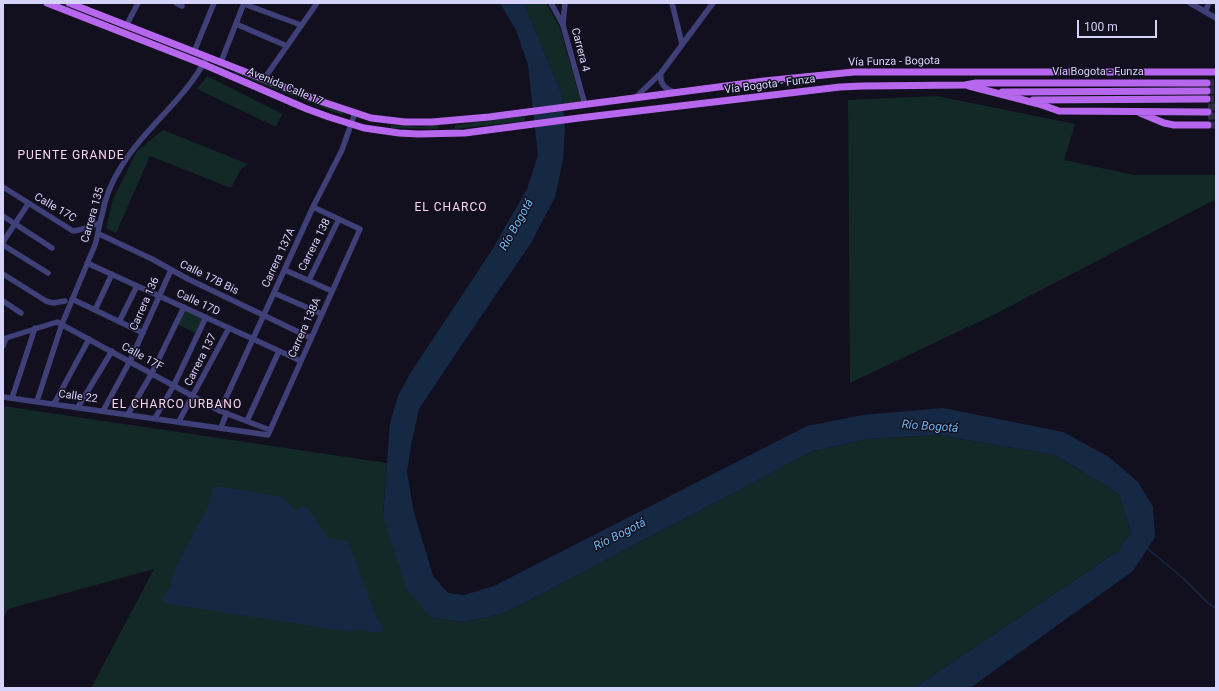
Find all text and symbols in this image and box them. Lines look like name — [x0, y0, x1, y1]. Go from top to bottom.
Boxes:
scale bar — [1079, 12, 1159, 38]
text: 100 m — [1084, 20, 1118, 34]
street label: Carrera 4 — [568, 27, 592, 73]
street label: Vía Funza - Bogota — [848, 55, 940, 69]
street label: Avenida Calle 17 — [245, 65, 325, 109]
street label: Vía Bogota - Funza — [1052, 65, 1144, 79]
street label: Vía Bogota - Funza — [724, 73, 816, 97]
district label: PUENTE GRANDE — [17, 149, 125, 163]
street label: Carrera 135 — [79, 186, 107, 244]
street label: Calle 17C — [32, 191, 78, 225]
water label: Río Bogotá — [497, 197, 537, 253]
district label: EL CHARCO — [414, 201, 488, 215]
street label: Carrera 138 — [296, 217, 334, 273]
street label: Carrera 137A — [259, 226, 299, 290]
street label: Calle 17B Bis — [177, 258, 241, 298]
street label: Carrera 136 — [127, 275, 163, 333]
street label: Calle 17D — [174, 287, 222, 319]
street label: Carrera 138A — [286, 296, 324, 360]
street label: Carrera 137 — [182, 332, 220, 388]
street label: Calle 17F — [119, 340, 165, 374]
street label: Calle 22 — [58, 388, 98, 406]
district label: EL CHARCO URBANO — [112, 398, 242, 412]
water label: Río Bogotá — [901, 418, 959, 436]
water label: Río Bogotá — [591, 516, 649, 554]

